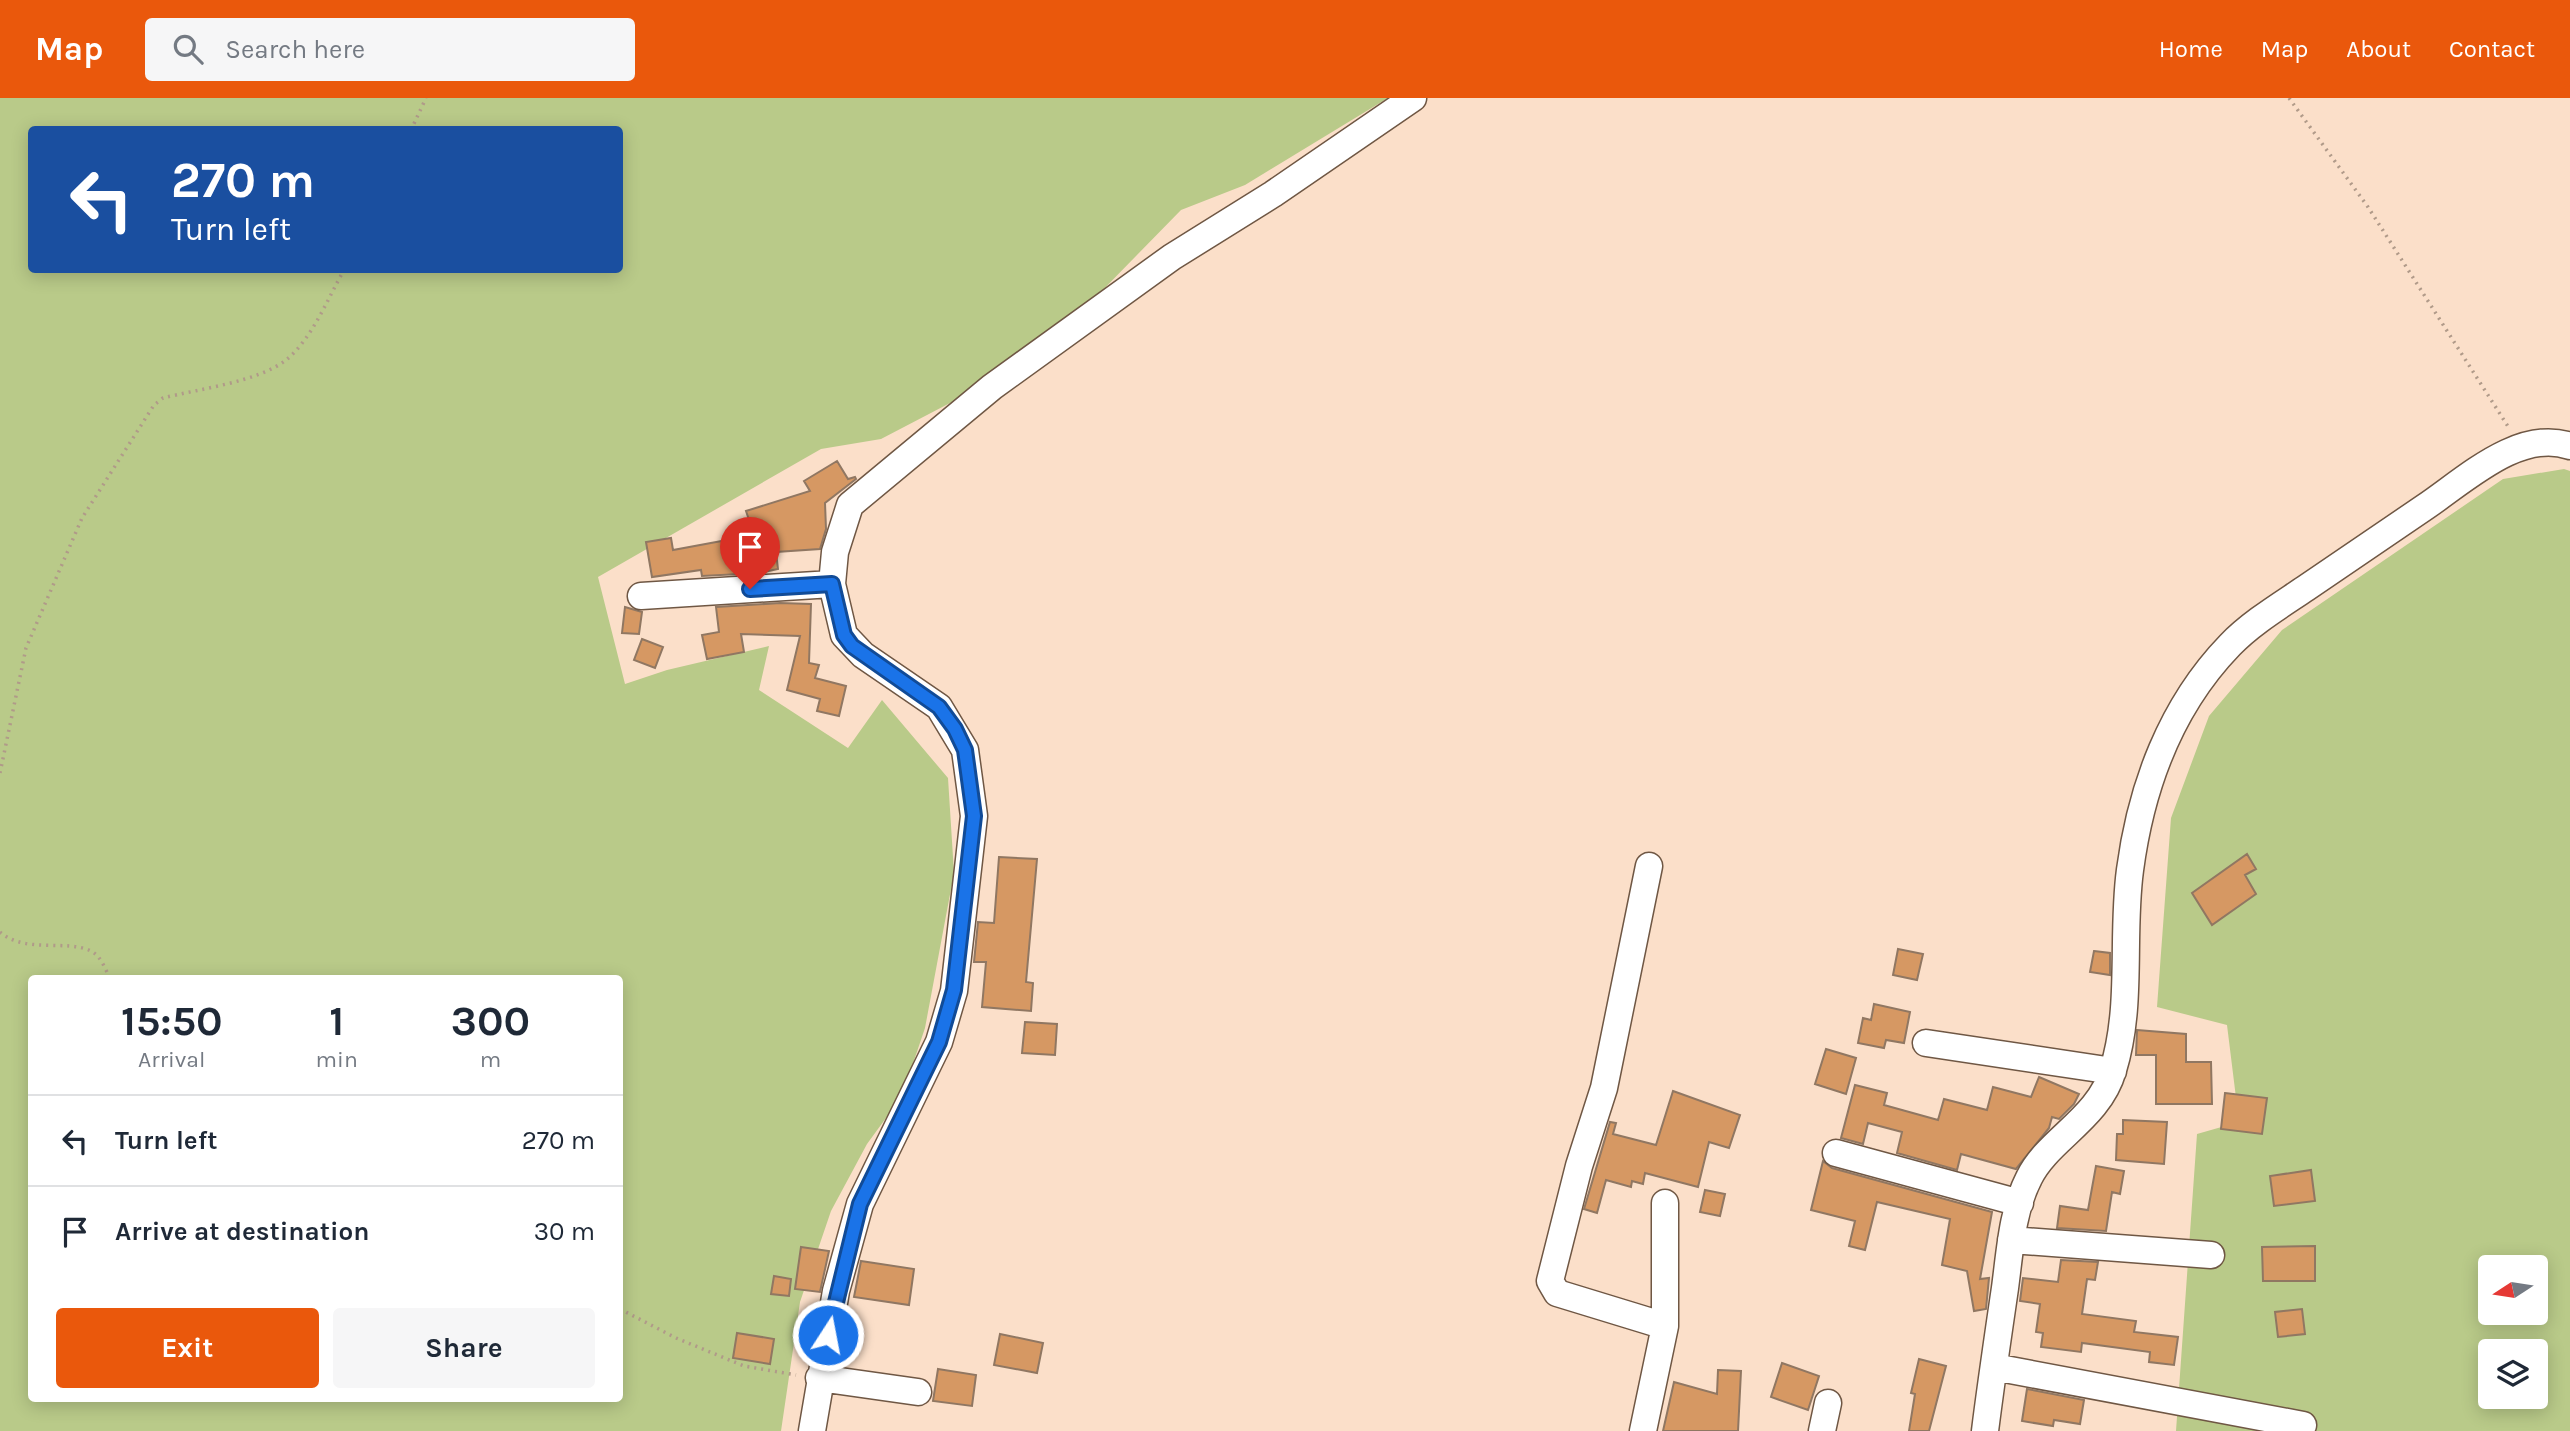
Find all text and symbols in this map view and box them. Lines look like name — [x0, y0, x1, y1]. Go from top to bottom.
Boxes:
search box — [145, 18, 635, 81]
text: Map — [35, 30, 103, 68]
icon: search — [169, 30, 207, 68]
text: Search here — [225, 34, 365, 65]
text: Home — [2159, 35, 2223, 63]
text: Map — [2261, 35, 2308, 63]
text: About — [2346, 35, 2411, 63]
text: Contact — [2449, 35, 2535, 63]
text: 270 m — [171, 152, 315, 209]
icon: left — [56, 154, 147, 245]
text: Turn left — [171, 211, 291, 248]
pin — [720, 517, 780, 589]
icon: arrive — [731, 528, 769, 566]
text: 15:50 — [121, 996, 223, 1046]
text: 1 — [329, 996, 344, 1046]
text: 300 — [451, 996, 530, 1046]
text: Arrival — [138, 1046, 205, 1073]
text: min — [316, 1046, 358, 1073]
text: m — [480, 1046, 501, 1073]
icon: left — [56, 1122, 94, 1160]
text: Turn left — [115, 1125, 217, 1156]
text: 270 m — [522, 1125, 595, 1156]
icon: arrive — [56, 1213, 94, 1251]
text: Arrive at destination — [115, 1216, 369, 1247]
text: 30 m — [534, 1216, 595, 1247]
north arrow — [2478, 1255, 2548, 1325]
map controls — [2478, 1255, 2548, 1409]
position arrow — [791, 1298, 865, 1372]
button: Exit — [56, 1308, 319, 1388]
button: Share — [333, 1308, 595, 1388]
button: layers — [2478, 1339, 2548, 1409]

